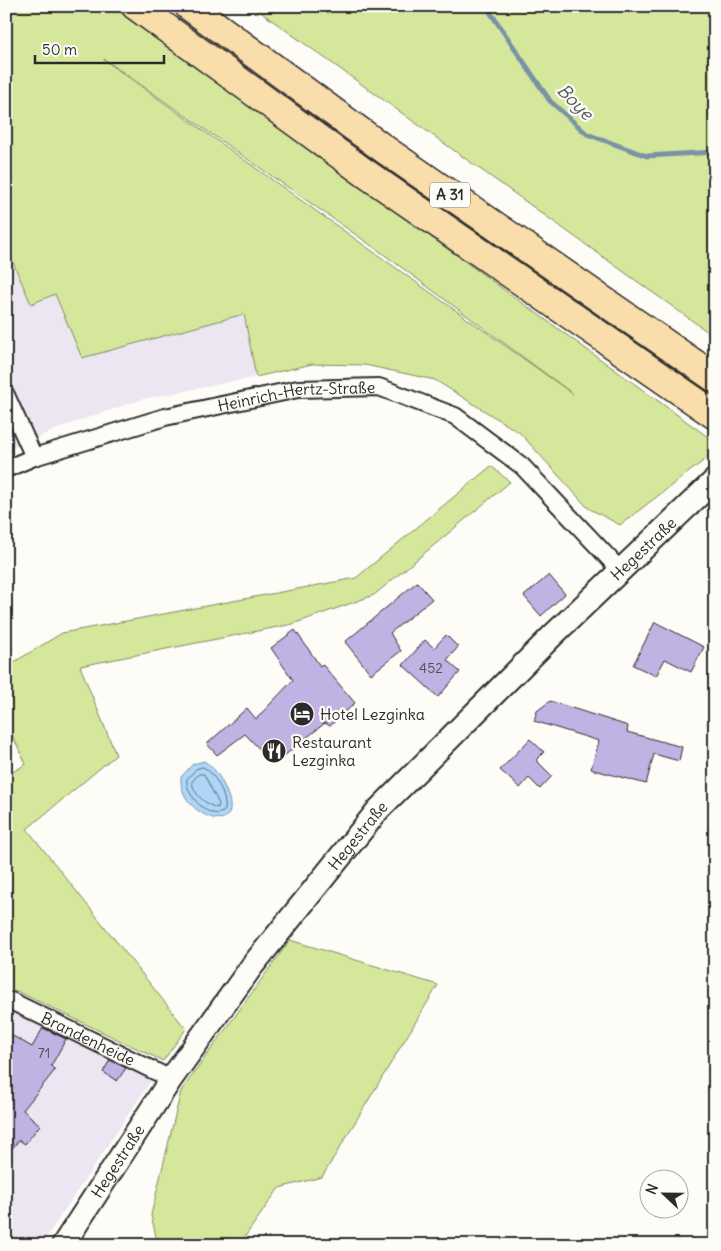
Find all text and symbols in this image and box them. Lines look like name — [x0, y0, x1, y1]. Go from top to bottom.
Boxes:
scale bar — [35, 32, 164, 64]
text: 50 m — [42, 40, 77, 59]
water label: Boye — [552, 79, 599, 125]
road number: A 31 — [430, 182, 470, 208]
street label: Heinrich-Hertz-Straße — [216, 377, 376, 416]
street label: Hegestraße — [606, 513, 680, 585]
house number: 452 — [419, 659, 443, 677]
hotel icon: Hotel Lezginka — [289, 701, 315, 727]
place label: Hotel Lezginka — [320, 704, 425, 724]
place label: Restaurant Lezginka — [292, 732, 372, 770]
restaurant icon: Restaurant Lezginka — [261, 738, 287, 764]
street label: Hegestraße — [324, 797, 391, 874]
street label: Brandenheide — [38, 1007, 138, 1070]
house number: 71 — [38, 1044, 50, 1062]
street label: Hegestraße — [86, 1121, 149, 1201]
north arrow — [638, 1168, 688, 1218]
text: N — [642, 1181, 662, 1197]

